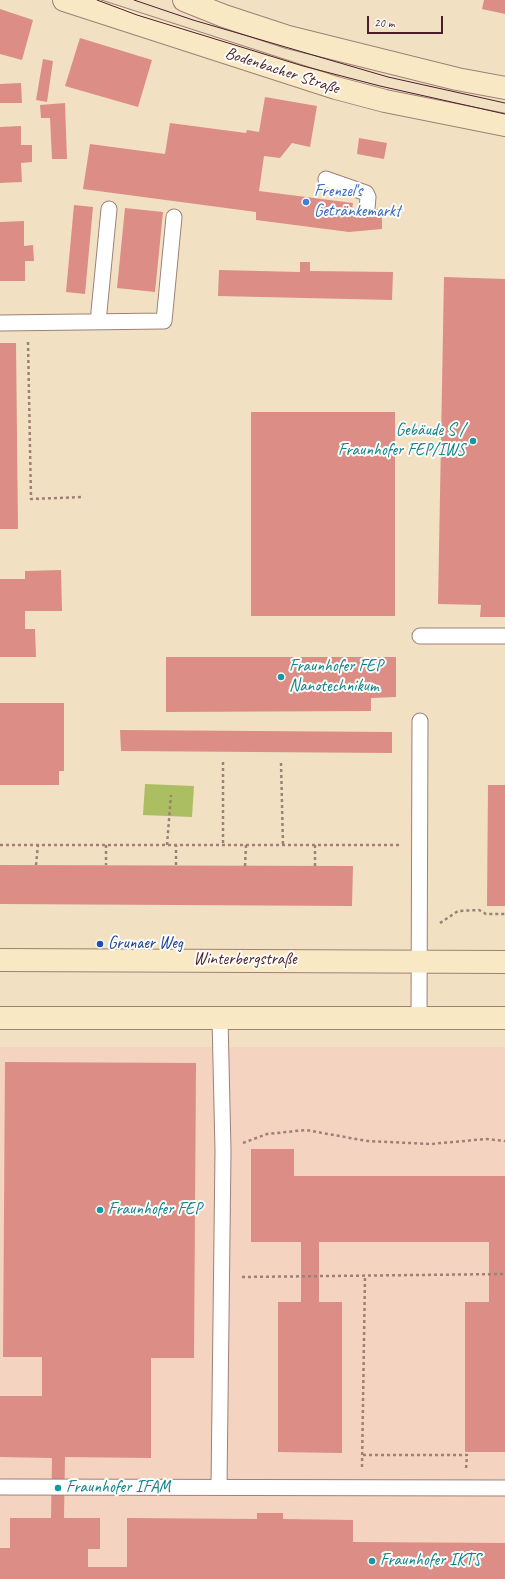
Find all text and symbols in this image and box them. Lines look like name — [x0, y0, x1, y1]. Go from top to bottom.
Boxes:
scale bar — [369, 8, 445, 34]
text: 20 m — [374, 15, 394, 31]
street label: Bodenbacher Straße — [222, 43, 342, 99]
place label: Frenzel's Getränkemarkt — [314, 182, 401, 222]
marker: Frenzel's Getränkemarkt — [301, 197, 311, 207]
place label: Gebäude S / Fraunhofer FEP/IWS — [338, 421, 465, 461]
marker: Gebäude S / Fraunhofer FEP/IWS — [468, 436, 478, 446]
place label: Fraunhofer FEP Nanotechnikum — [289, 657, 383, 697]
marker: Fraunhofer FEP Nanotechnikum — [276, 672, 286, 682]
place label: Grunaer Weg — [108, 934, 183, 954]
marker: Grunaer Weg — [95, 939, 105, 949]
street label: Winterbergstraße — [193, 950, 297, 970]
place label: Fraunhofer FEP — [108, 1200, 202, 1220]
marker: Fraunhofer FEP — [95, 1205, 105, 1215]
place label: Fraunhofer IFAM — [66, 1478, 170, 1498]
marker: Fraunhofer IFAM — [53, 1483, 63, 1493]
place label: Fraunhofer IKTS — [380, 1551, 481, 1571]
marker: Fraunhofer IKTS — [367, 1556, 377, 1566]

